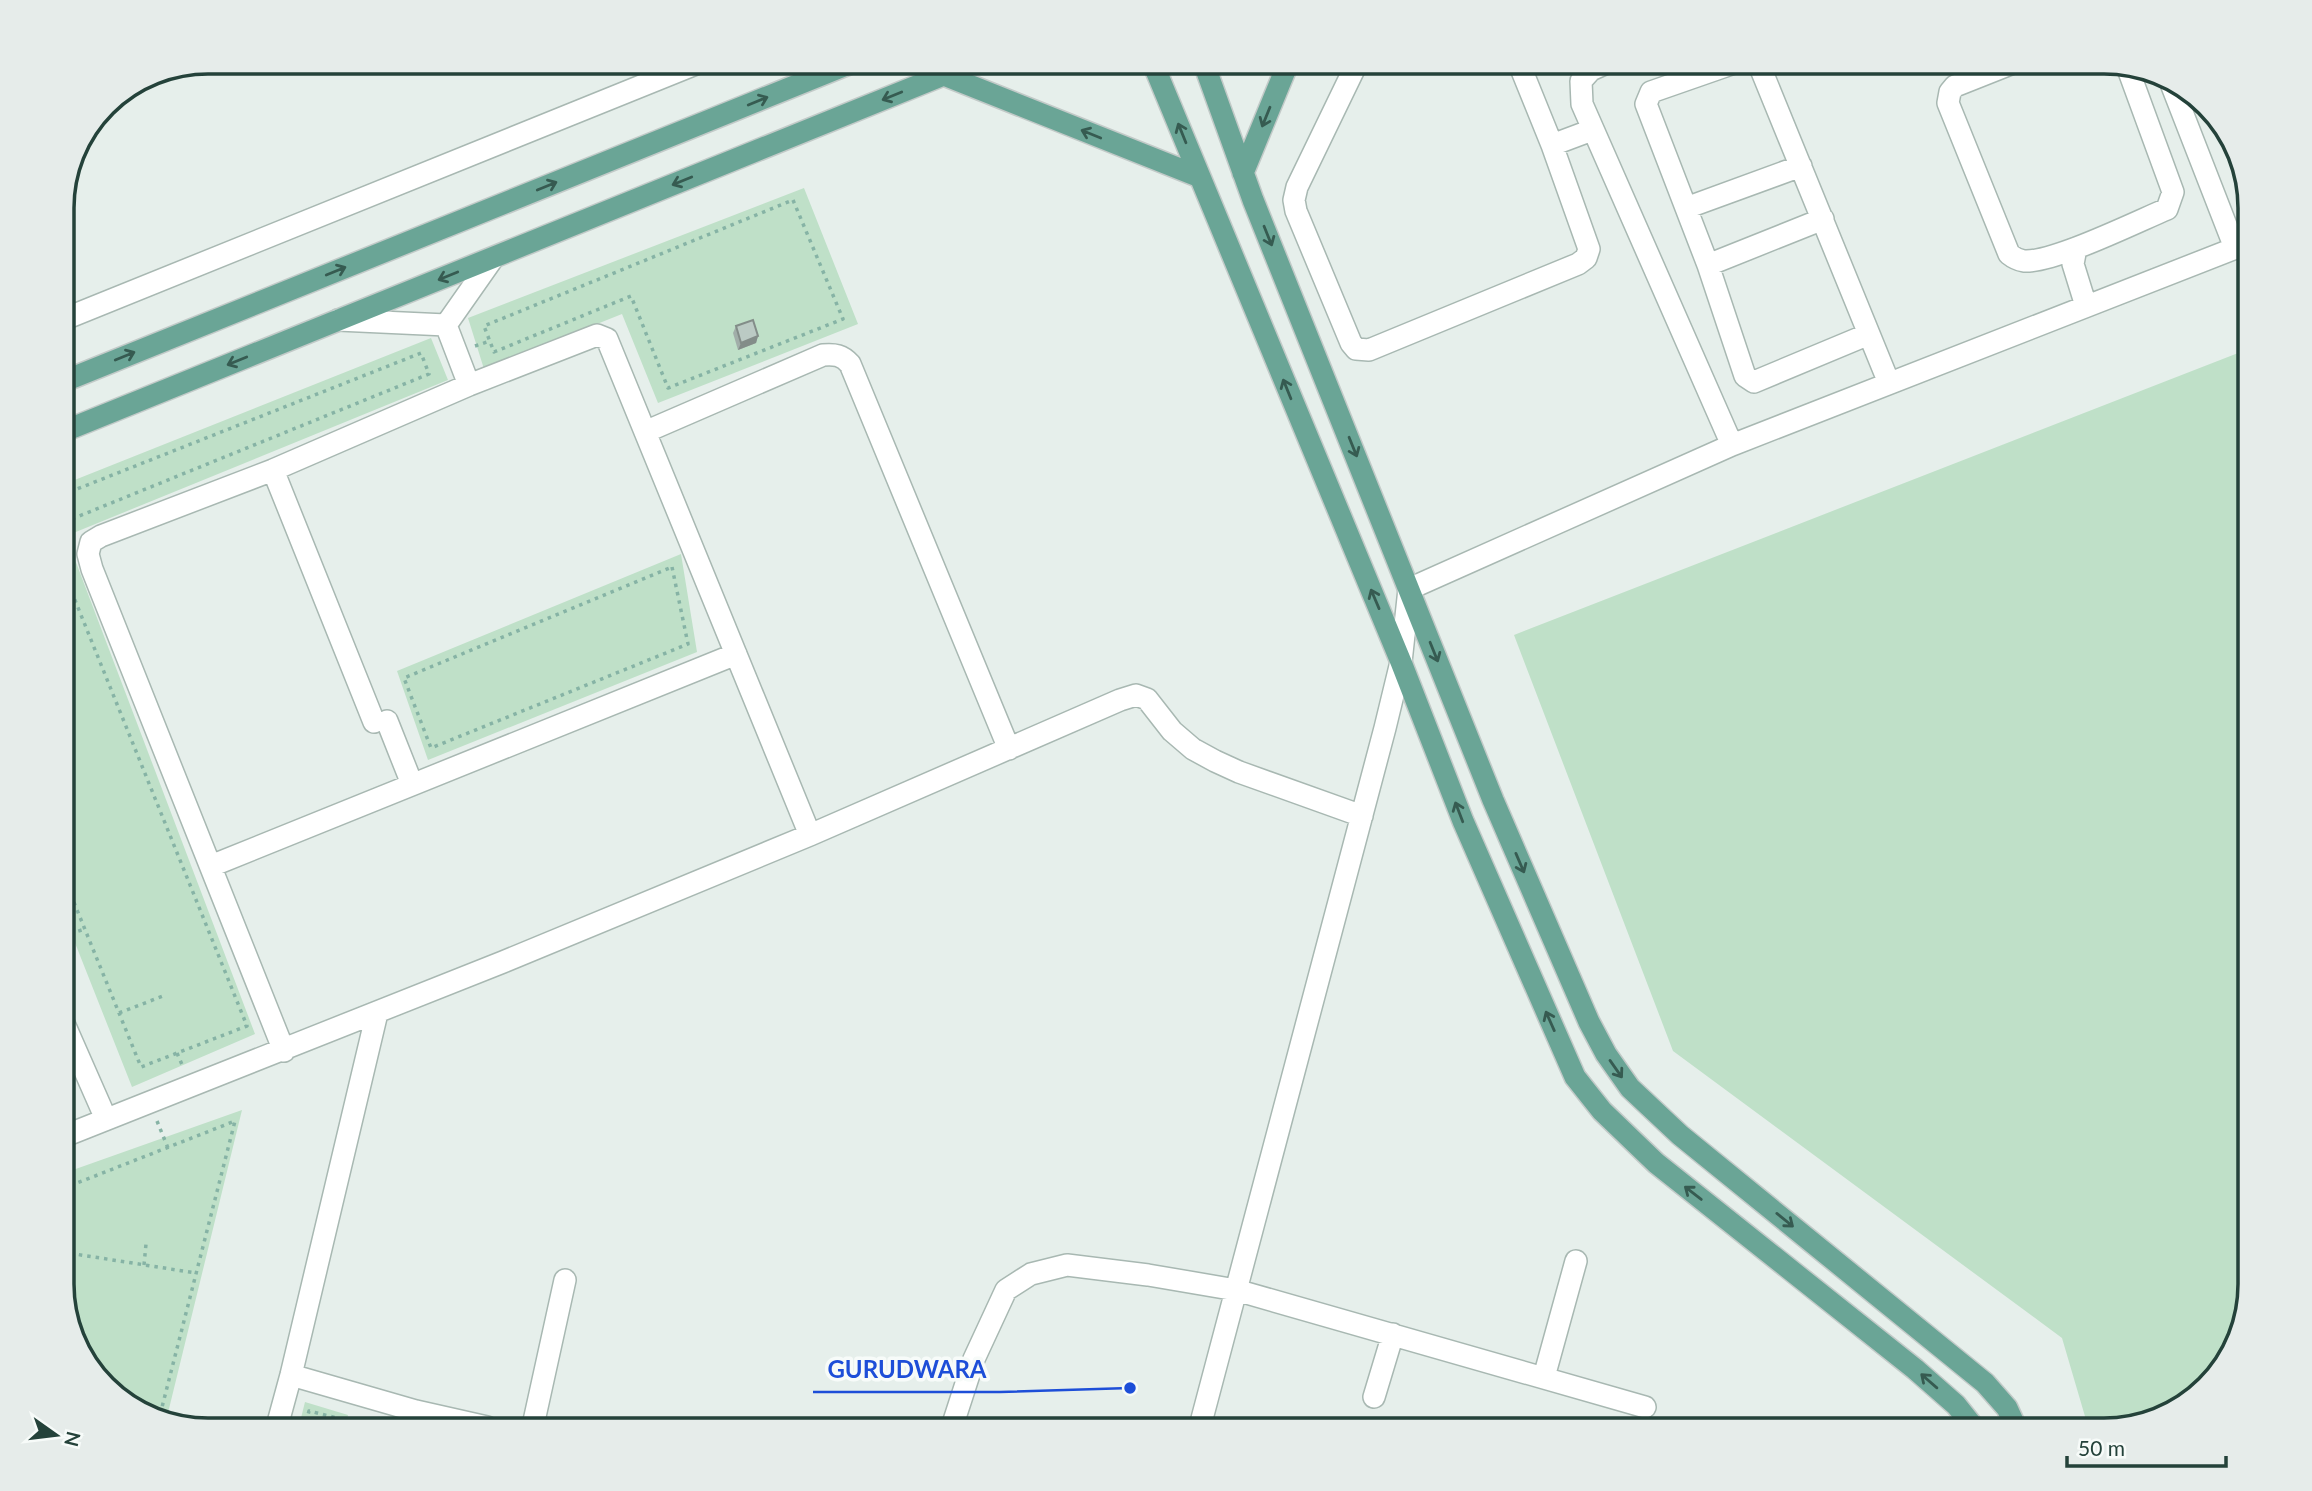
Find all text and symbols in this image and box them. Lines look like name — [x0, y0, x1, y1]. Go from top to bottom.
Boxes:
one-way arrow — [882, 90, 904, 103]
one-way arrow — [746, 94, 768, 107]
one-way arrow — [1259, 106, 1272, 127]
one-way arrow — [1175, 123, 1188, 144]
one-way arrow — [1081, 126, 1103, 139]
one-way arrow — [671, 176, 693, 189]
one-way arrow — [535, 179, 557, 192]
one-way arrow — [1262, 225, 1275, 247]
one-way arrow — [324, 264, 346, 277]
one-way arrow — [438, 270, 459, 283]
one-way arrow — [113, 349, 135, 362]
one-way arrow — [227, 355, 248, 368]
one-way arrow — [1280, 378, 1293, 400]
one-way arrow — [1347, 436, 1360, 458]
one-way arrow — [1368, 588, 1381, 610]
one-way arrow — [1429, 641, 1442, 663]
one-way arrow — [1452, 802, 1465, 824]
one-way arrow — [1514, 852, 1527, 873]
one-way arrow — [1543, 1011, 1556, 1032]
one-way arrow — [1609, 1059, 1623, 1078]
one-way arrow — [1685, 1185, 1703, 1200]
one-way arrow — [1776, 1212, 1794, 1228]
callout: GURUDWARA — [813, 1347, 1000, 1392]
text: GURUDWARA — [827, 1354, 987, 1383]
one-way arrow — [1920, 1373, 1938, 1389]
north arrow — [21, 1400, 91, 1470]
scale bar — [2067, 1424, 2226, 1468]
text: N — [60, 1429, 86, 1449]
text: 50 m — [2078, 1435, 2125, 1460]

